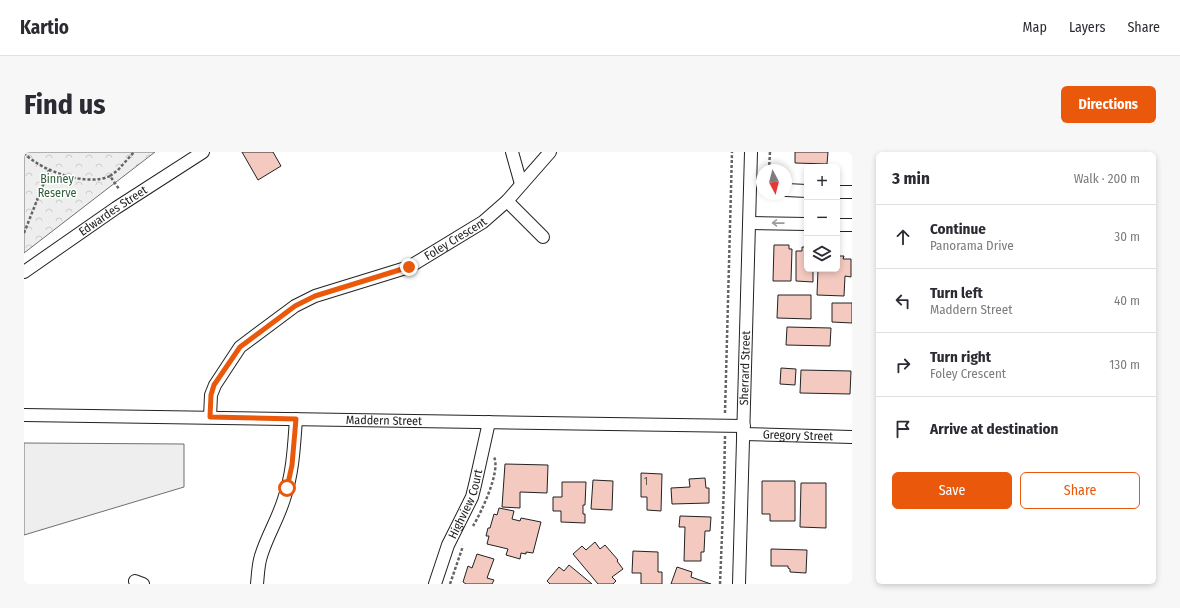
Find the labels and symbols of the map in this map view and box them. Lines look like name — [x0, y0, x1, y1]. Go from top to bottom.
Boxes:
north arrow — [756, 164, 792, 200]
park label: Binney Reserve — [38, 172, 76, 200]
street label: Edwardes Street — [76, 183, 150, 239]
street label: Foley Crescent — [422, 215, 490, 263]
one-way arrow — [772, 220, 785, 227]
route end — [400, 258, 418, 276]
street label: Sherrard Street — [737, 330, 753, 406]
street label: Maddern Street — [346, 413, 422, 428]
street label: Gregory Street — [763, 428, 833, 443]
street label: Highview Court — [445, 468, 485, 541]
house number: 1 — [644, 476, 648, 488]
route start — [278, 479, 296, 497]

